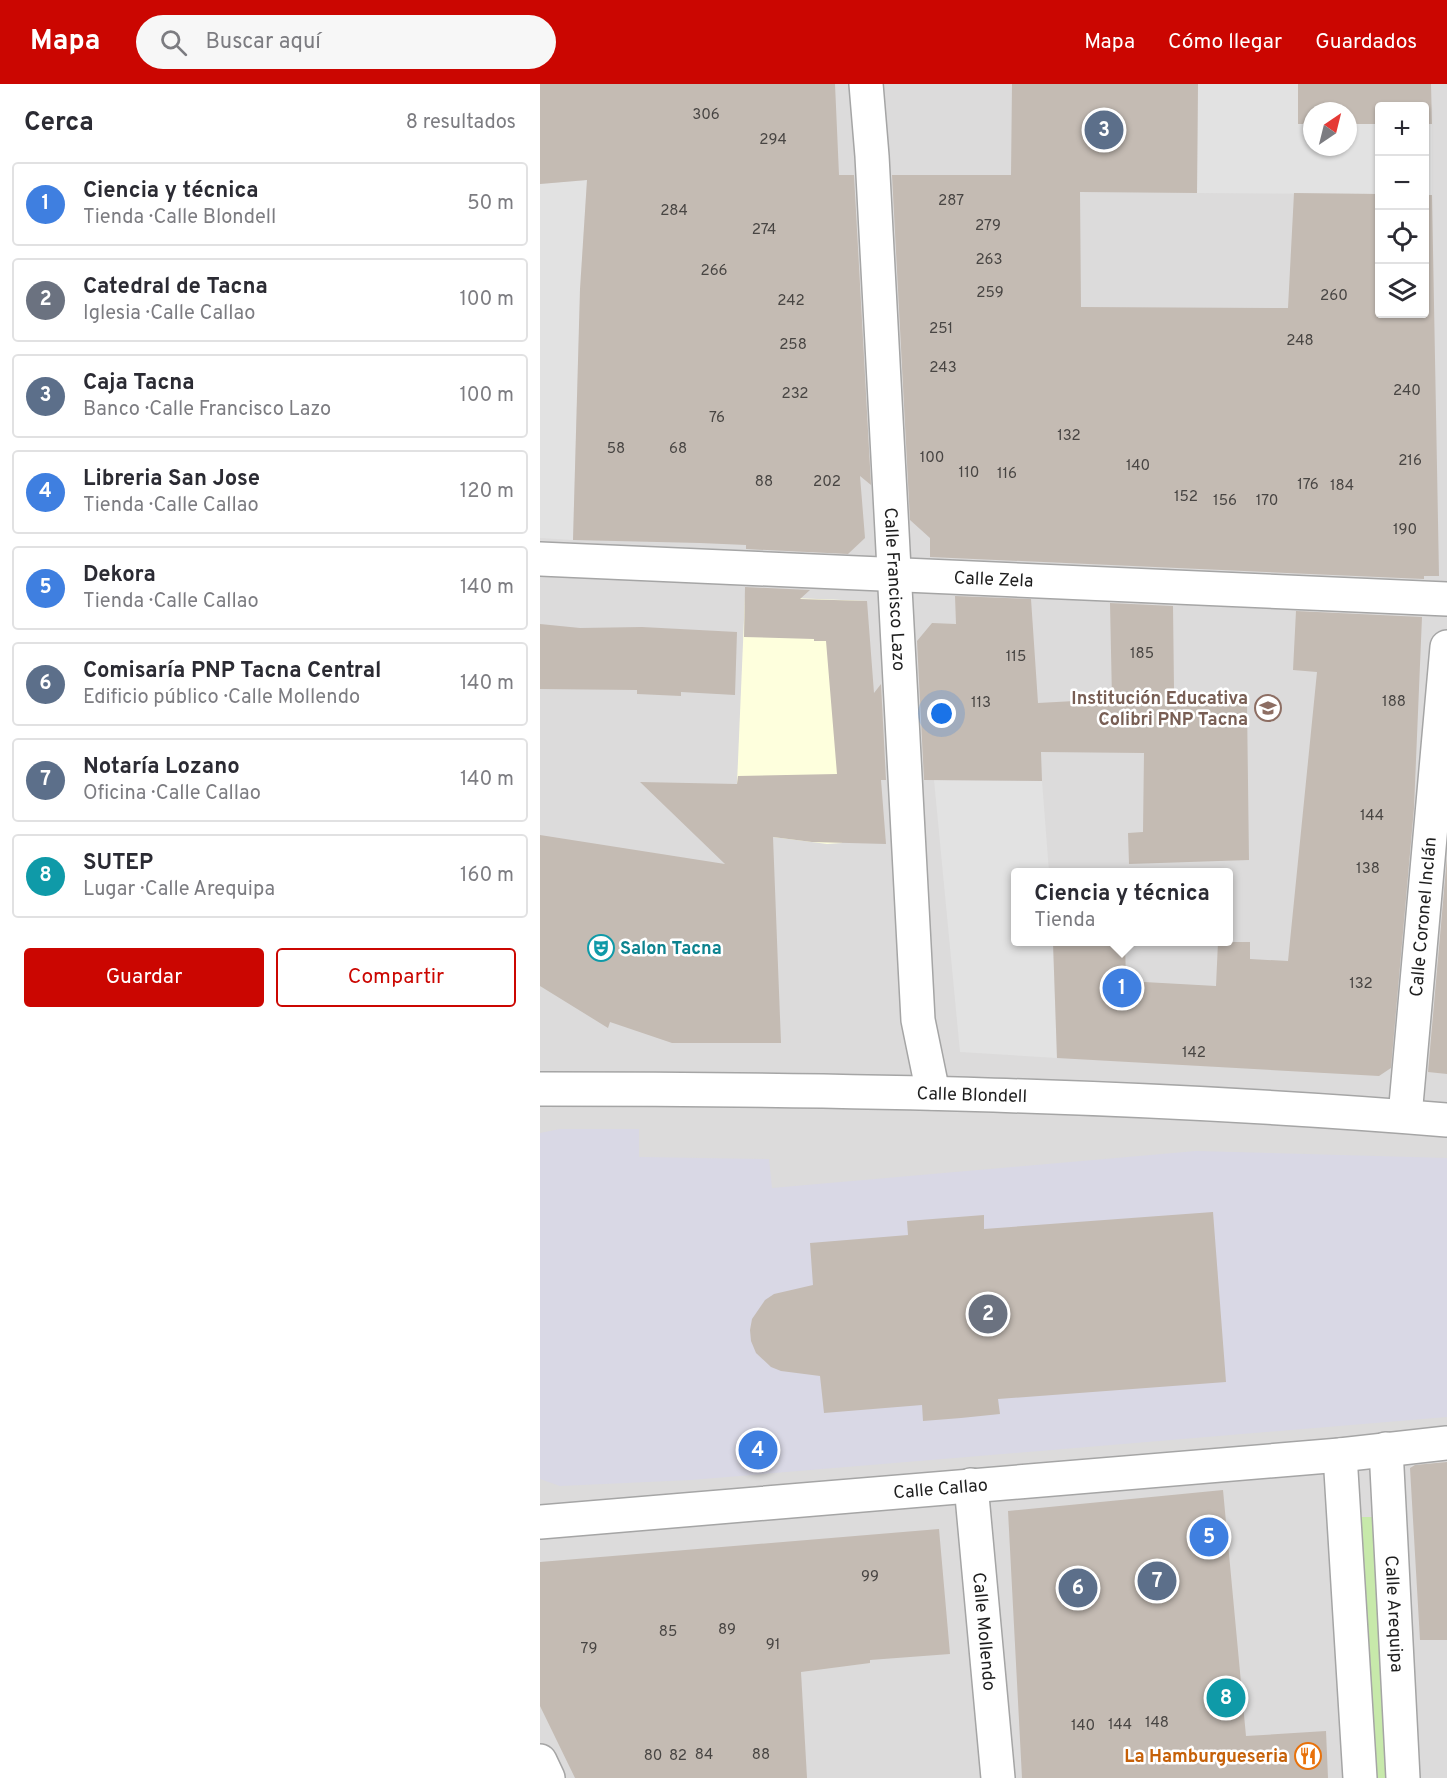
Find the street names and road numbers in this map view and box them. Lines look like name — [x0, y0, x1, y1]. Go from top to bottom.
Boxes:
street label: Calle Francisco Lazo — [878, 507, 909, 672]
street label: Calle Zela — [953, 567, 1034, 594]
street label: Calle Coronel Inclán — [1406, 836, 1443, 998]
street label: Calle Blondell — [916, 1083, 1028, 1109]
street label: Calle Callao — [893, 1475, 989, 1505]
street label: Calle Arequipa — [1379, 1555, 1408, 1673]
street label: Calle Mollendo — [966, 1571, 1000, 1692]

